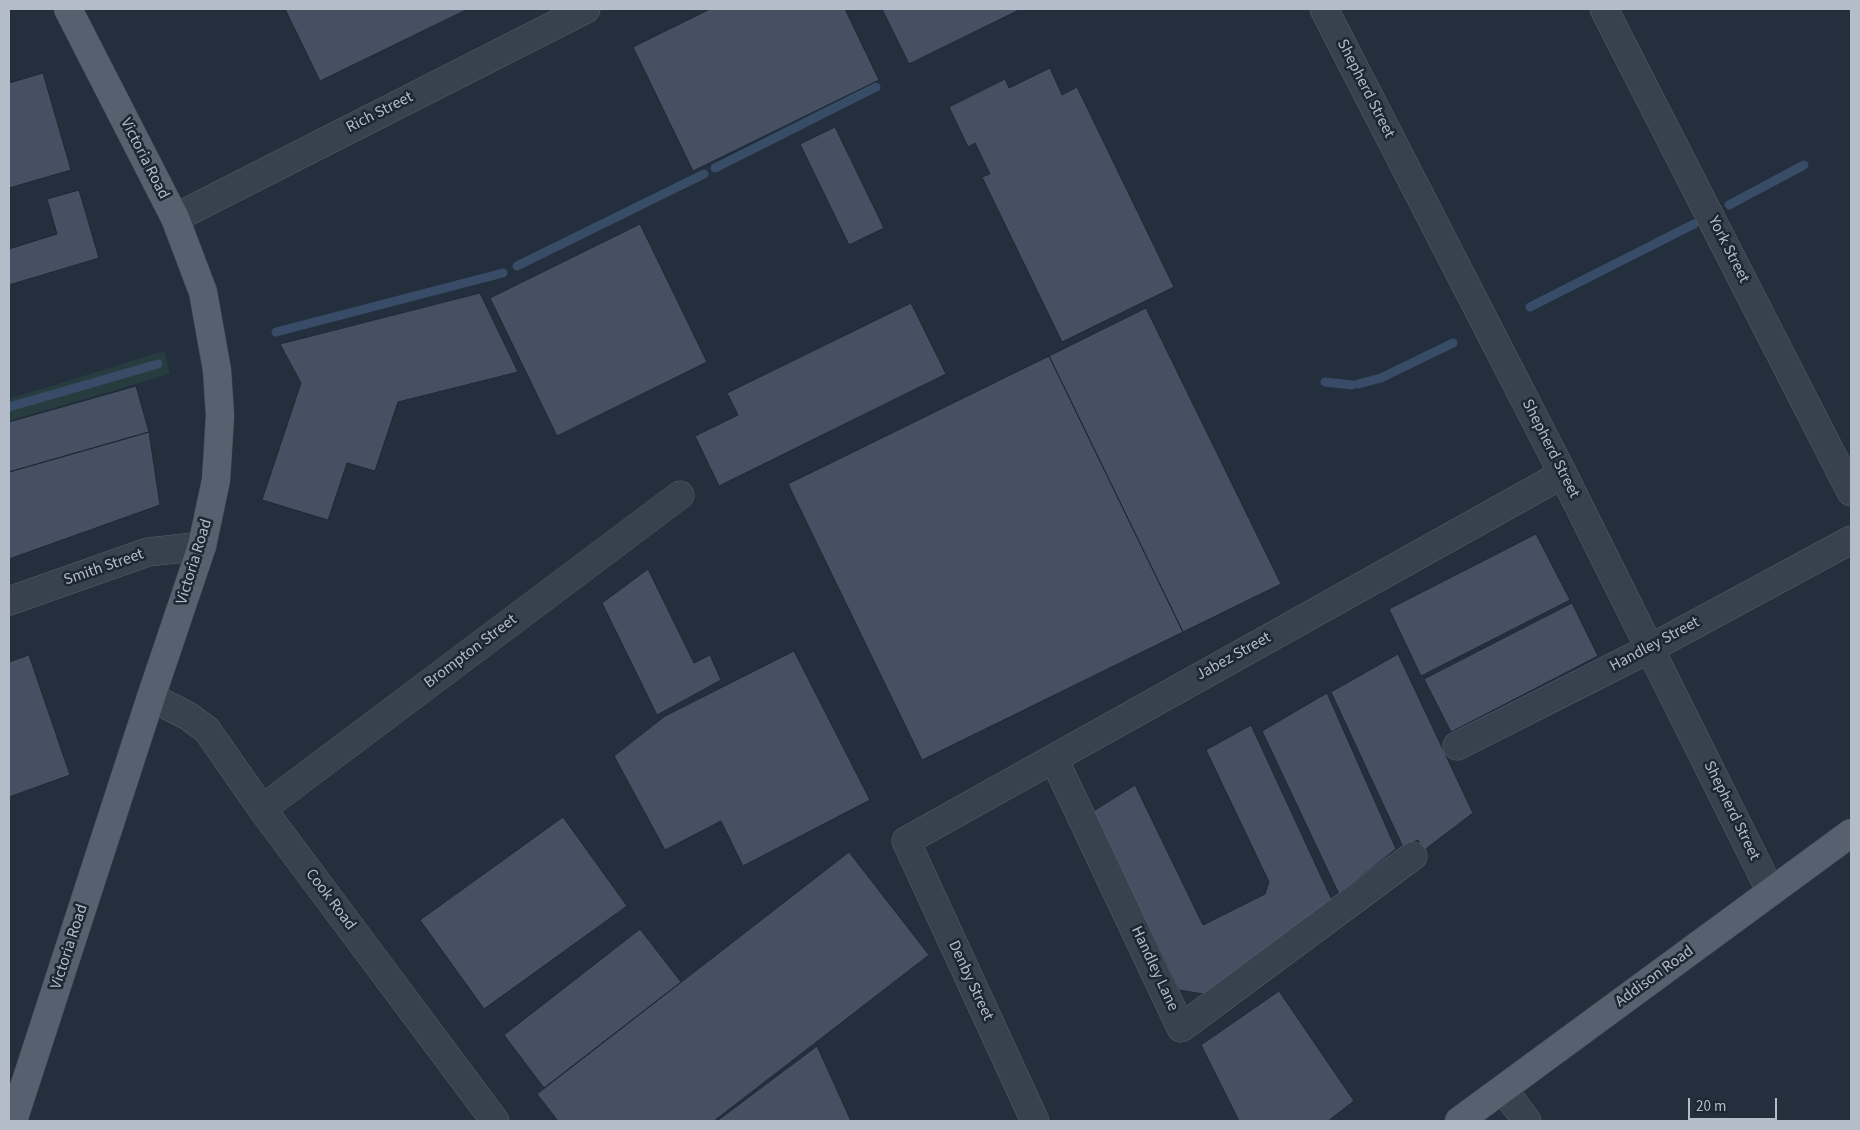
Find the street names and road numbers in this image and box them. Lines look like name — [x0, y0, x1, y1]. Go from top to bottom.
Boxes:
street label: Shepherd Street — [1332, 36, 1398, 142]
street label: Rich Street — [343, 88, 417, 138]
street label: Victoria Road — [115, 115, 173, 203]
street label: York Street — [1703, 213, 1753, 287]
street label: Shepherd Street — [1517, 396, 1583, 502]
street label: Victoria Road — [173, 517, 217, 607]
street label: Smith Street — [62, 545, 146, 591]
street label: Brompton Street — [421, 611, 521, 693]
street label: Handley Street — [1607, 613, 1703, 677]
street label: Jabez Street — [1193, 629, 1275, 685]
street label: Shepherd Street — [1699, 758, 1763, 864]
street label: Cook Road — [301, 865, 359, 935]
street label: Victoria Road — [47, 902, 93, 992]
street label: Handley Lane — [1126, 924, 1182, 1014]
street label: Denby Street — [943, 938, 997, 1024]
street label: Addison Road — [1612, 942, 1698, 1012]

